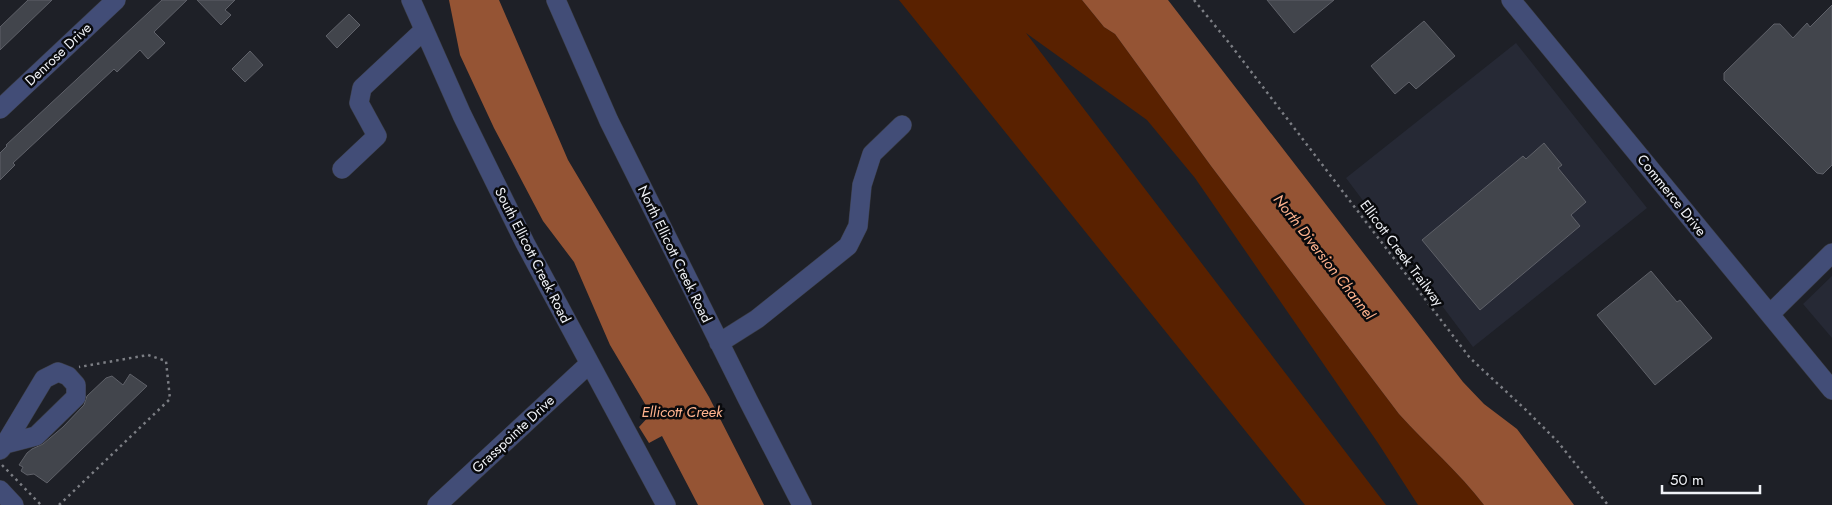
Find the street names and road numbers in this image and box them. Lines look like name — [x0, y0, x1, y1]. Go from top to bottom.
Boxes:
street label: Denrose Drive — [20, 18, 96, 90]
street label: Commerce Drive — [1633, 150, 1711, 240]
street label: North Ellicott Creek Road — [633, 182, 717, 326]
street label: South Ellicott Creek Road — [490, 184, 576, 326]
street label: Ellicott Creek Trailway — [1355, 196, 1449, 311]
street label: Grasspointe Drive — [467, 390, 559, 478]

